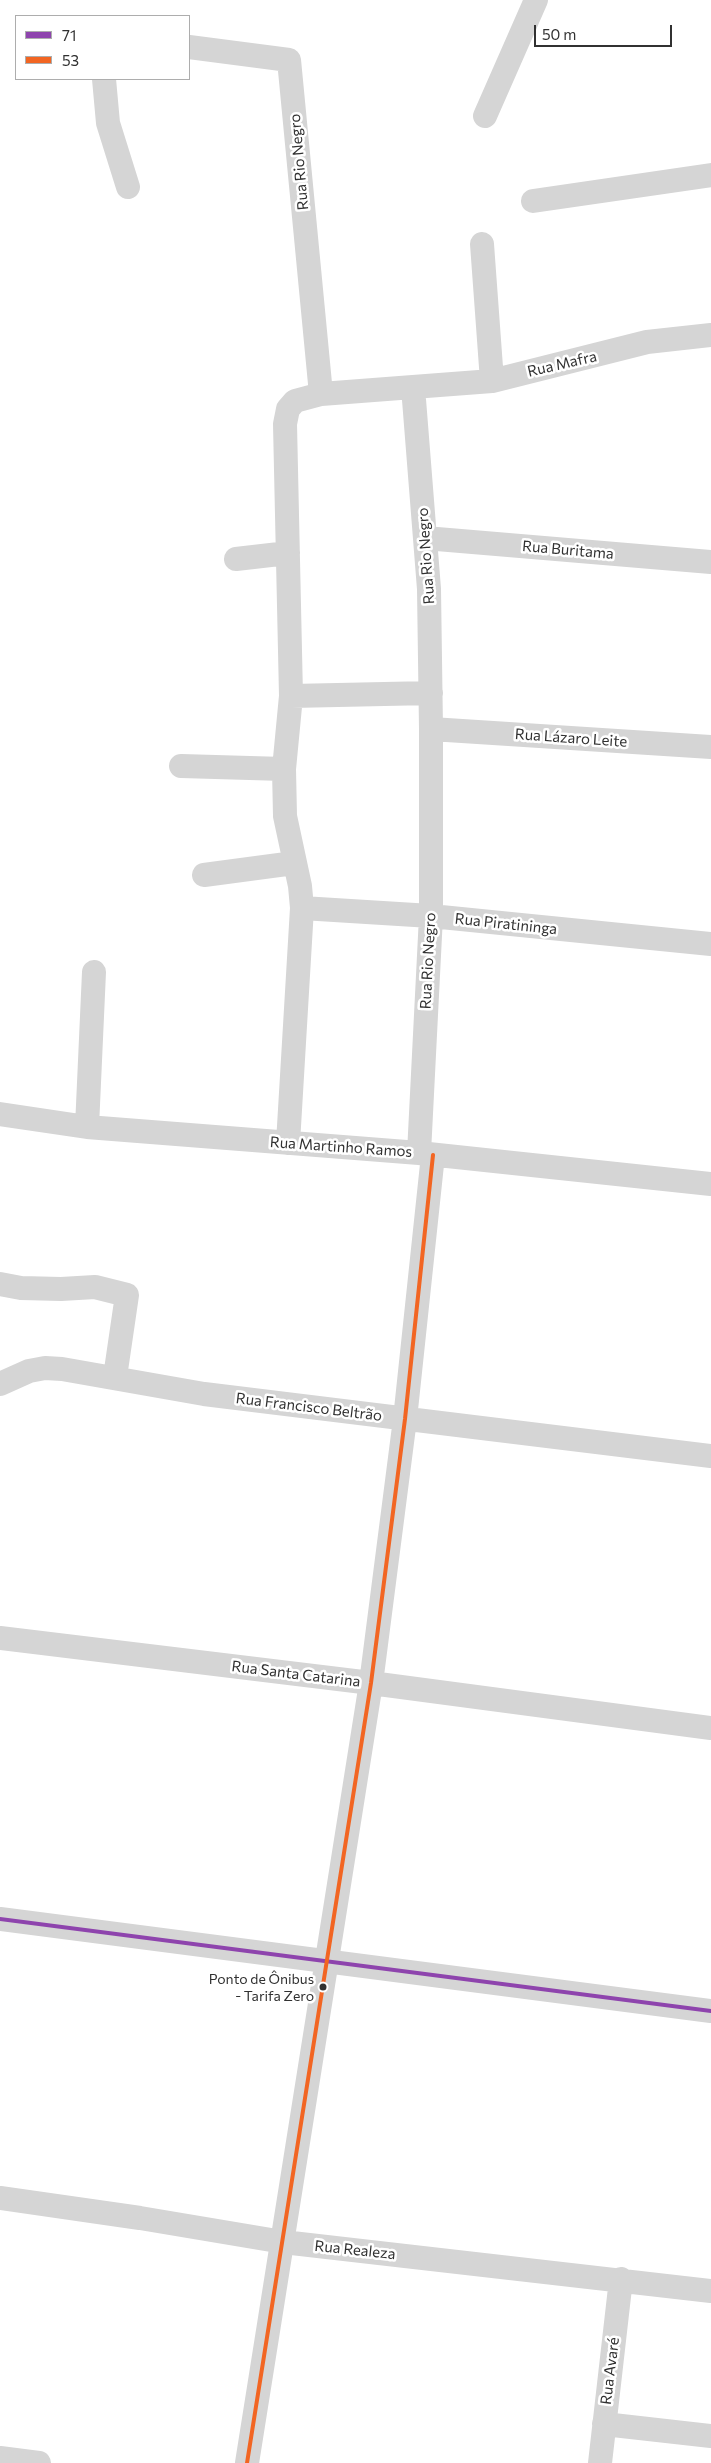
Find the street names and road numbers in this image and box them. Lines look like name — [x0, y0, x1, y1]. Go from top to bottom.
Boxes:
street label: Rua Rio Negro — [286, 113, 312, 211]
street label: Rua Mafra — [526, 347, 598, 381]
street label: Rua Rio Negro — [414, 507, 438, 605]
street label: Rua Buritama — [521, 537, 615, 563]
street label: Rua Lázaro Leite — [514, 725, 628, 751]
street label: Rua Piratininga — [454, 910, 558, 938]
street label: Rua Rio Negro — [416, 912, 440, 1010]
street label: Rua Martinho Ramos — [269, 1133, 413, 1161]
street label: Rua Francisco Beltrão — [235, 1389, 383, 1425]
street label: Rua Santa Catarina — [231, 1657, 361, 1691]
street label: Rua Realeza — [314, 2237, 396, 2263]
street label: Rua Avaré — [597, 2336, 623, 2406]

